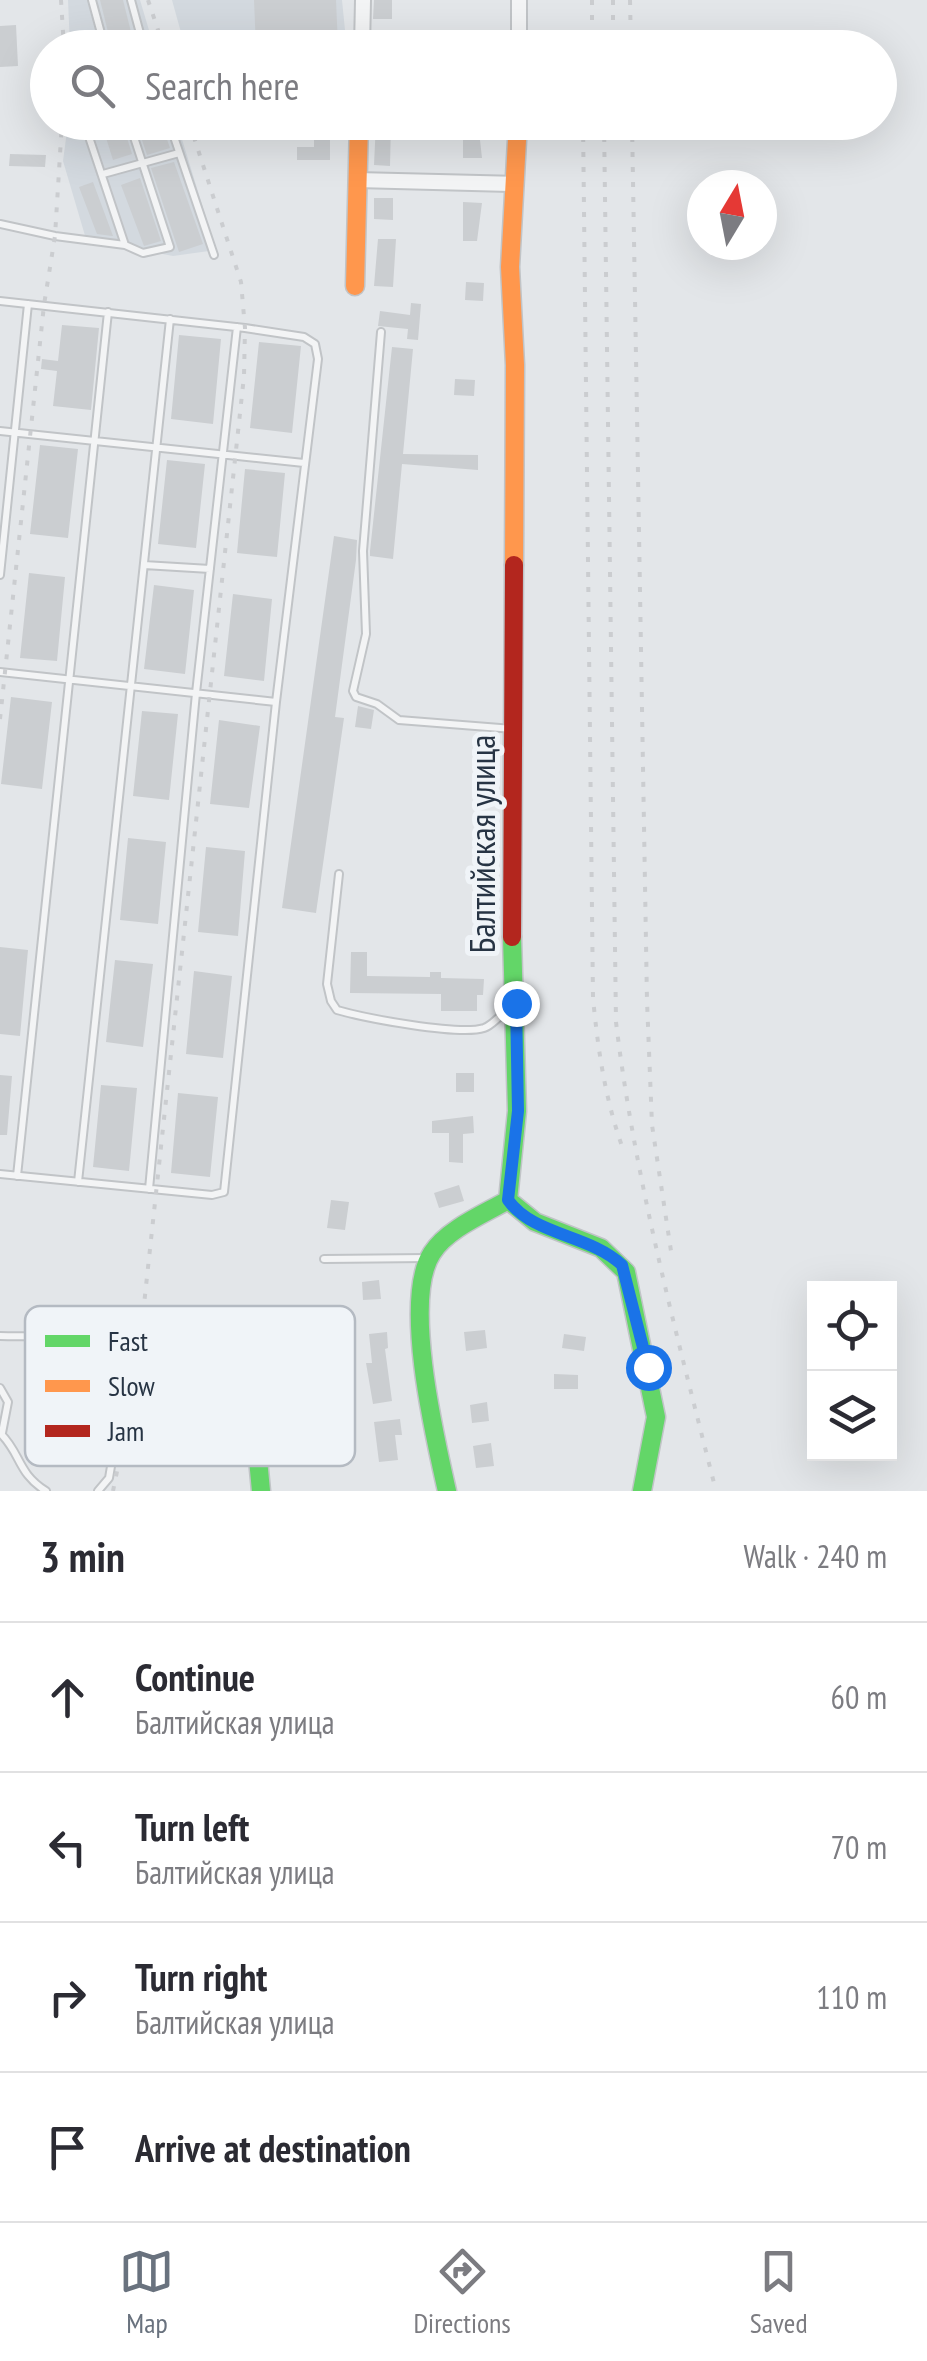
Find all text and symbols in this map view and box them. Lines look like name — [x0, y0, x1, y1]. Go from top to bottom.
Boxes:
search box — [30, 30, 897, 140]
icon: search — [65, 58, 120, 113]
text: Search here — [145, 61, 299, 110]
north arrow — [687, 170, 777, 260]
street label: Балтийская улица — [459, 735, 505, 953]
route end — [494, 981, 540, 1027]
map controls — [807, 1281, 897, 1461]
button: locate — [807, 1281, 897, 1371]
legend — [25, 1306, 355, 1466]
text: Fast — [108, 1322, 148, 1359]
route start — [626, 1345, 672, 1391]
text: Slow — [108, 1367, 155, 1404]
button: layers — [807, 1371, 897, 1461]
text: Jam — [107, 1412, 144, 1449]
text: 3 min — [40, 1529, 125, 1584]
text: Walk · 240 m — [743, 1535, 887, 1577]
text: Continue — [135, 1652, 255, 1701]
icon: ahead — [40, 1670, 95, 1725]
text: 60 m — [831, 1676, 887, 1718]
text: Балтийская улица — [135, 1701, 335, 1743]
text: Turn left — [135, 1802, 249, 1851]
icon: left — [40, 1820, 95, 1875]
text: 70 m — [831, 1826, 887, 1868]
text: Балтийская улица — [135, 1851, 335, 1893]
text: Turn right — [135, 1952, 267, 2001]
icon: right — [40, 1970, 95, 2025]
text: 110 m — [816, 1976, 887, 2018]
text: Балтийская улица — [135, 2001, 335, 2043]
icon: arrive — [40, 2120, 95, 2175]
text: Arrive at destination — [135, 2123, 411, 2172]
tab: Map — [119, 2244, 174, 2341]
tab: Directions — [413, 2244, 511, 2341]
tab: Saved — [750, 2244, 808, 2341]

